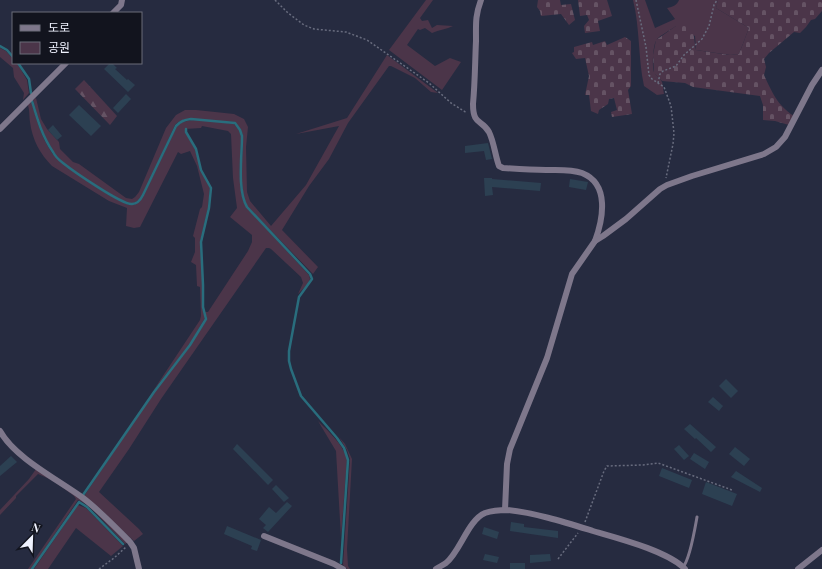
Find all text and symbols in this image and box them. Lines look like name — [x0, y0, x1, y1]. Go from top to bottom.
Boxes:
legend — [12, 12, 142, 64]
text: 도로 — [48, 19, 70, 35]
text: 공원 — [48, 39, 70, 55]
north arrow — [12, 517, 52, 557]
text: N — [30, 519, 43, 536]

